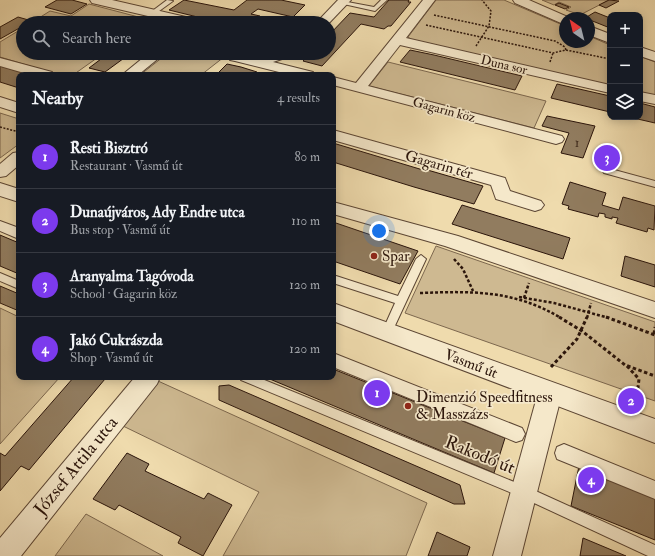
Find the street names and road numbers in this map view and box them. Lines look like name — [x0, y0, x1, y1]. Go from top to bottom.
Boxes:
street label: Duna sor — [479, 52, 529, 78]
street label: Gagarin köz — [411, 94, 478, 126]
street label: Gagarin tér — [403, 146, 475, 184]
street label: Vasmű út — [442, 345, 501, 383]
street label: József Attila utca — [28, 411, 123, 521]
street label: Rakodó út — [442, 431, 519, 480]

